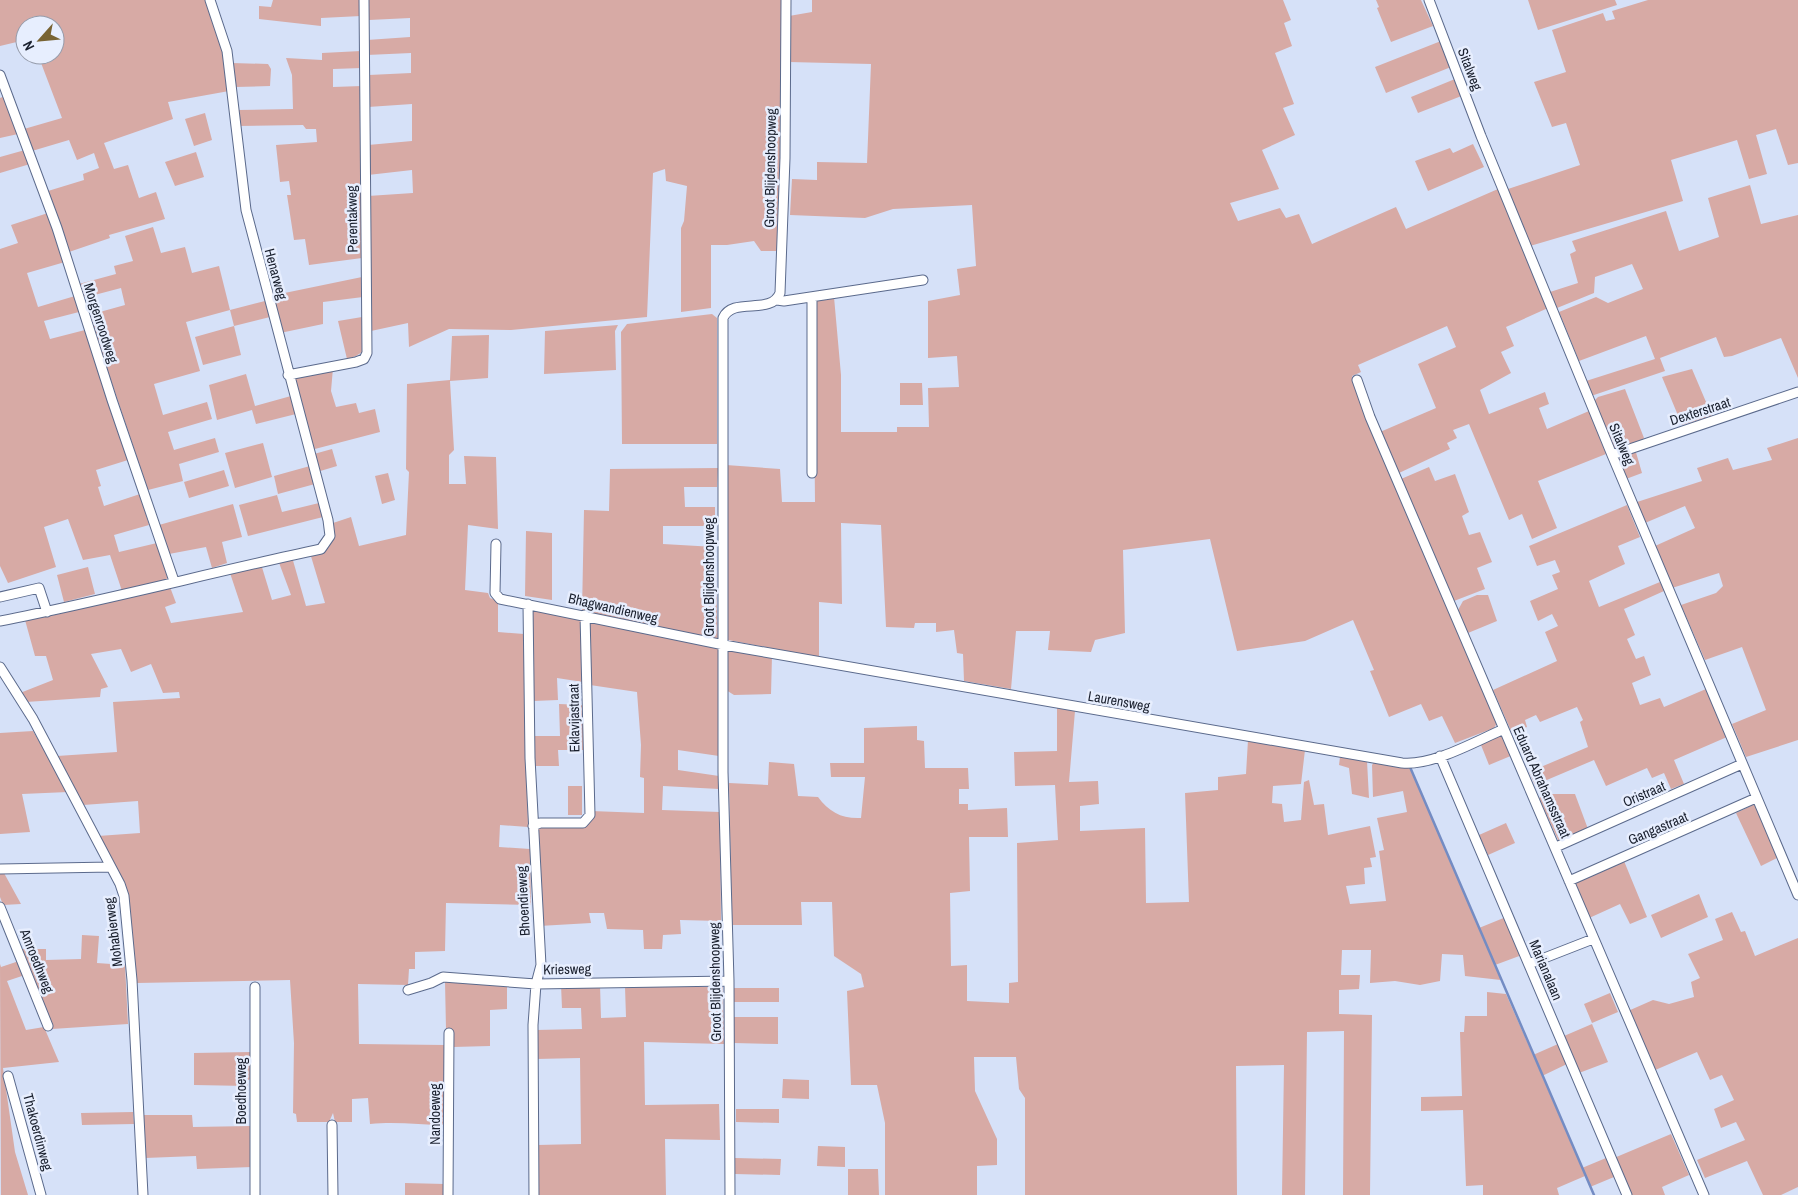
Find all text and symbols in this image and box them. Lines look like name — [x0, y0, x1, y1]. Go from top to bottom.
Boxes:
north arrow — [15, 15, 65, 65]
text: N — [19, 38, 38, 54]
street label: Sitalweg — [1454, 45, 1487, 93]
street label: Groot Blijdenshoopweg — [760, 108, 780, 228]
street label: Perentakweg — [342, 185, 362, 253]
street label: Henarweg — [261, 246, 292, 302]
street label: Morgenroodweg — [80, 281, 123, 366]
street label: Dexterstraat — [1667, 393, 1733, 429]
street label: Sitalweg — [1605, 420, 1639, 468]
street label: Groot Blijdenshoopweg — [700, 517, 718, 637]
street label: Bhagwandienweg — [567, 589, 660, 627]
street label: Eklavijastraat — [564, 683, 584, 753]
street label: Laurensweg — [1087, 687, 1152, 715]
street label: Eduard Abrahamsstraat — [1509, 723, 1575, 841]
street label: Oristraat — [1620, 777, 1668, 811]
street label: Gangastraat — [1625, 807, 1691, 849]
street label: Bhoendieweg — [512, 865, 534, 937]
street label: Mohabierweg — [100, 896, 126, 968]
street label: Groot Blijdenshoopweg — [705, 922, 725, 1042]
street label: Amroedhweg — [16, 925, 58, 996]
street label: Marianalaan — [1525, 937, 1567, 1003]
street label: Kriesweg — [543, 960, 592, 978]
street label: Boedhoeweg — [232, 1057, 250, 1125]
street label: Nandoeweg — [426, 1083, 444, 1145]
street label: Thakoerdinweg — [19, 1091, 57, 1173]

